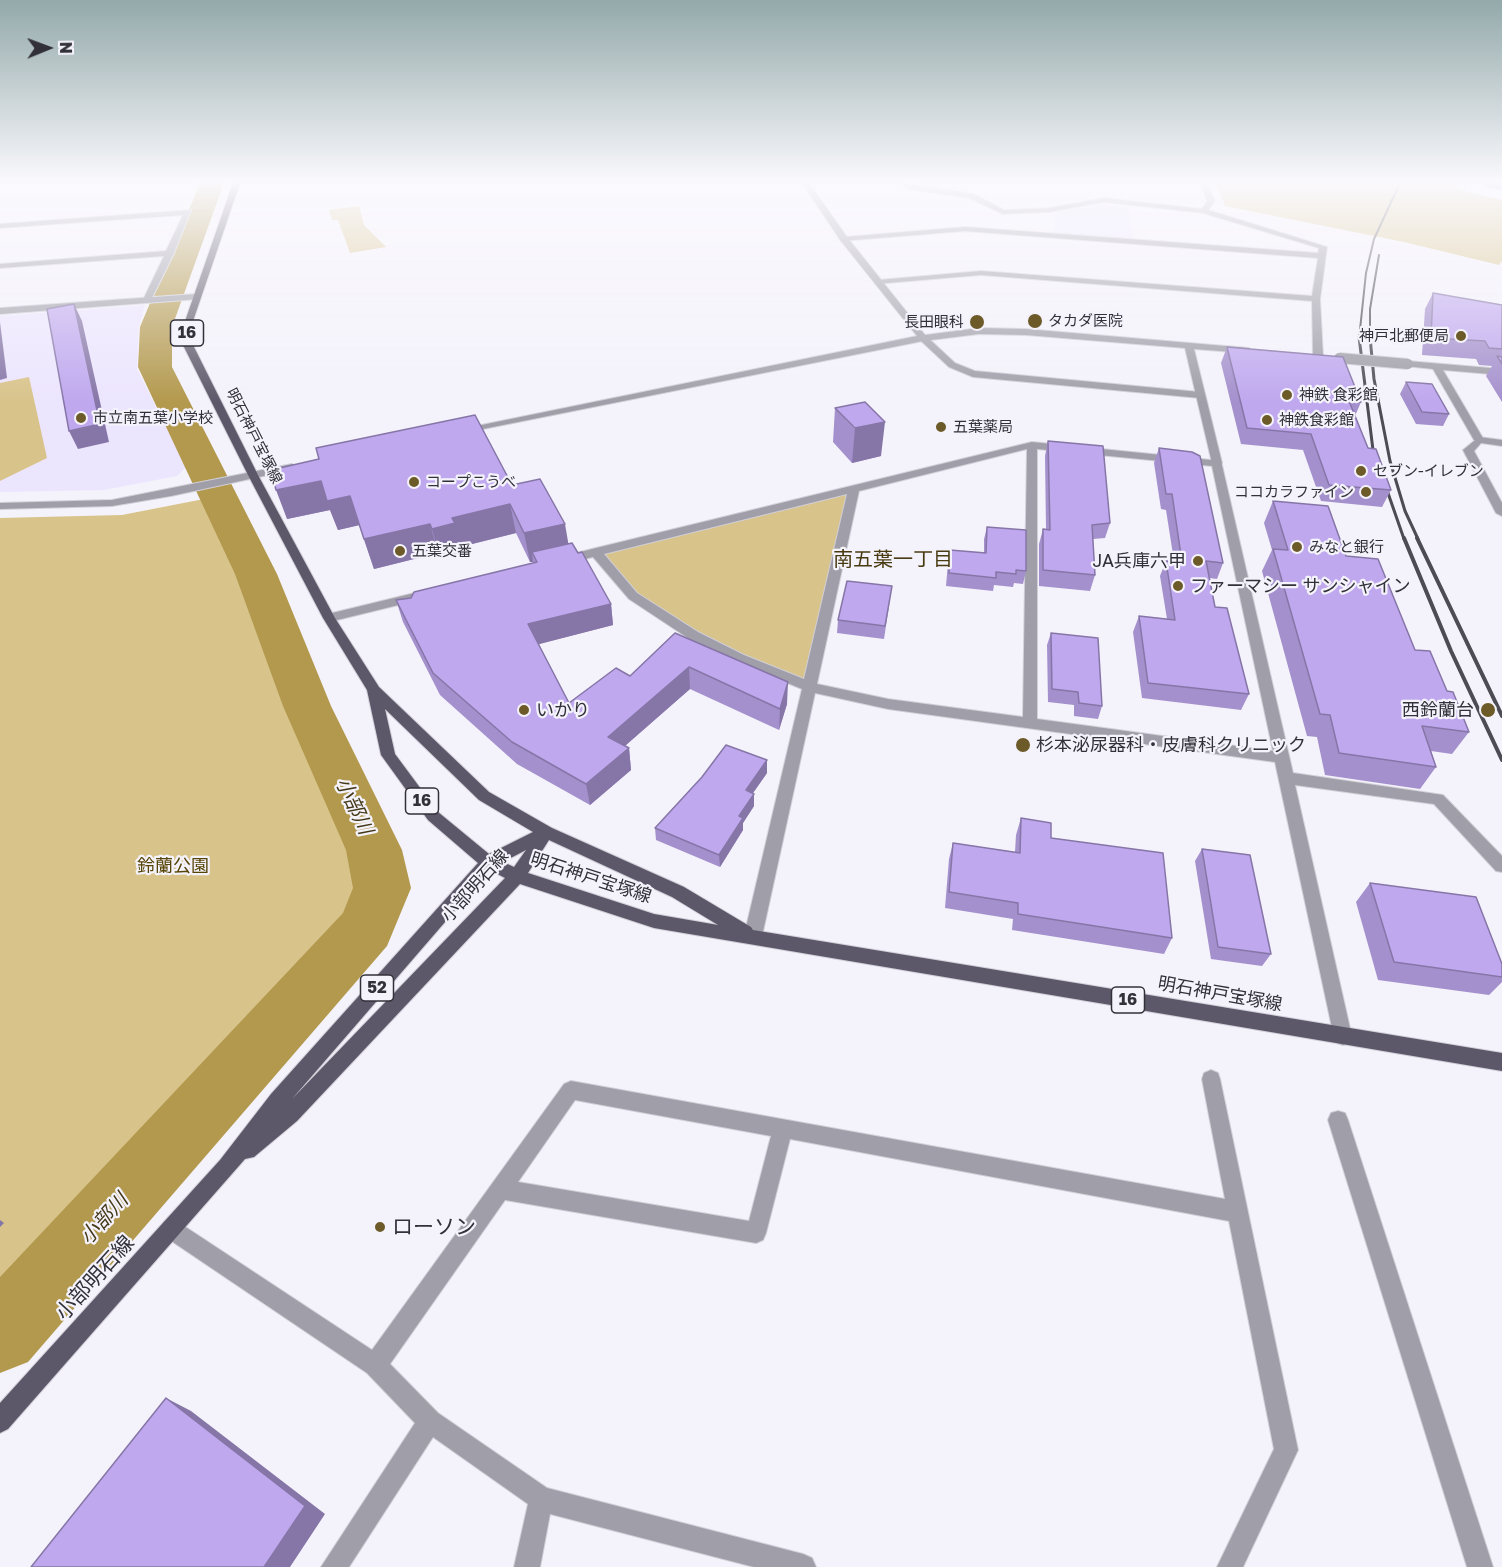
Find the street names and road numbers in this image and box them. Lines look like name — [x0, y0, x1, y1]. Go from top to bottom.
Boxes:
road number: 16 — [170, 320, 204, 346]
street label: 明石神戸宝塚線 — [222, 385, 286, 487]
road number: 16 — [406, 788, 438, 814]
street label: 小部明石線 — [437, 845, 513, 927]
street label: 明石神戸宝塚線 — [528, 848, 654, 908]
street label: 明石神戸宝塚線 — [1156, 972, 1284, 1016]
road number: 52 — [360, 975, 394, 1001]
road number: 16 — [1112, 987, 1144, 1013]
street label: 小部明石線 — [51, 1231, 139, 1325]

